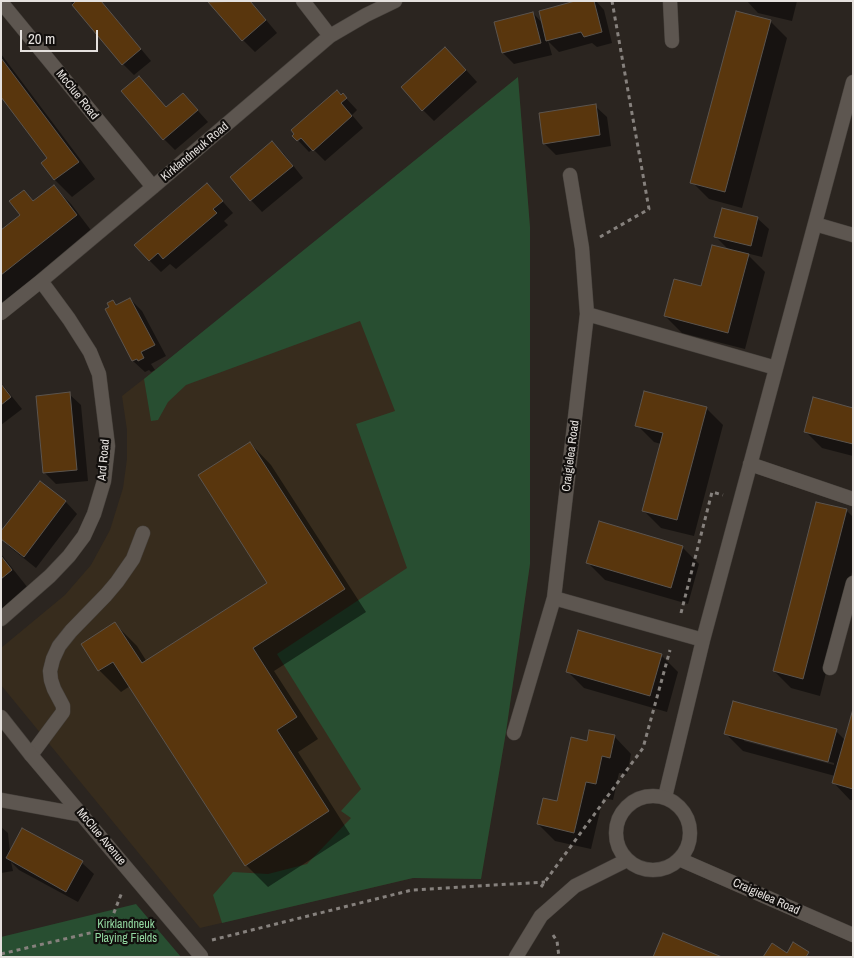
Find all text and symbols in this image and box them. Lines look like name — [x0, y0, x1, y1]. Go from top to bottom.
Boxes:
scale bar — [22, 20, 100, 52]
text: 20 m — [28, 28, 55, 49]
street label: McClue Road — [53, 67, 101, 123]
street label: Kirklandneuk Road — [158, 120, 232, 184]
street label: Craigielea Road — [559, 420, 583, 492]
street label: Ard Road — [95, 439, 113, 481]
street label: McClue Avenue — [73, 806, 129, 868]
street label: Craigielea Road — [730, 876, 802, 918]
park label: Kirklandneuk Playing Fields — [95, 918, 157, 946]

